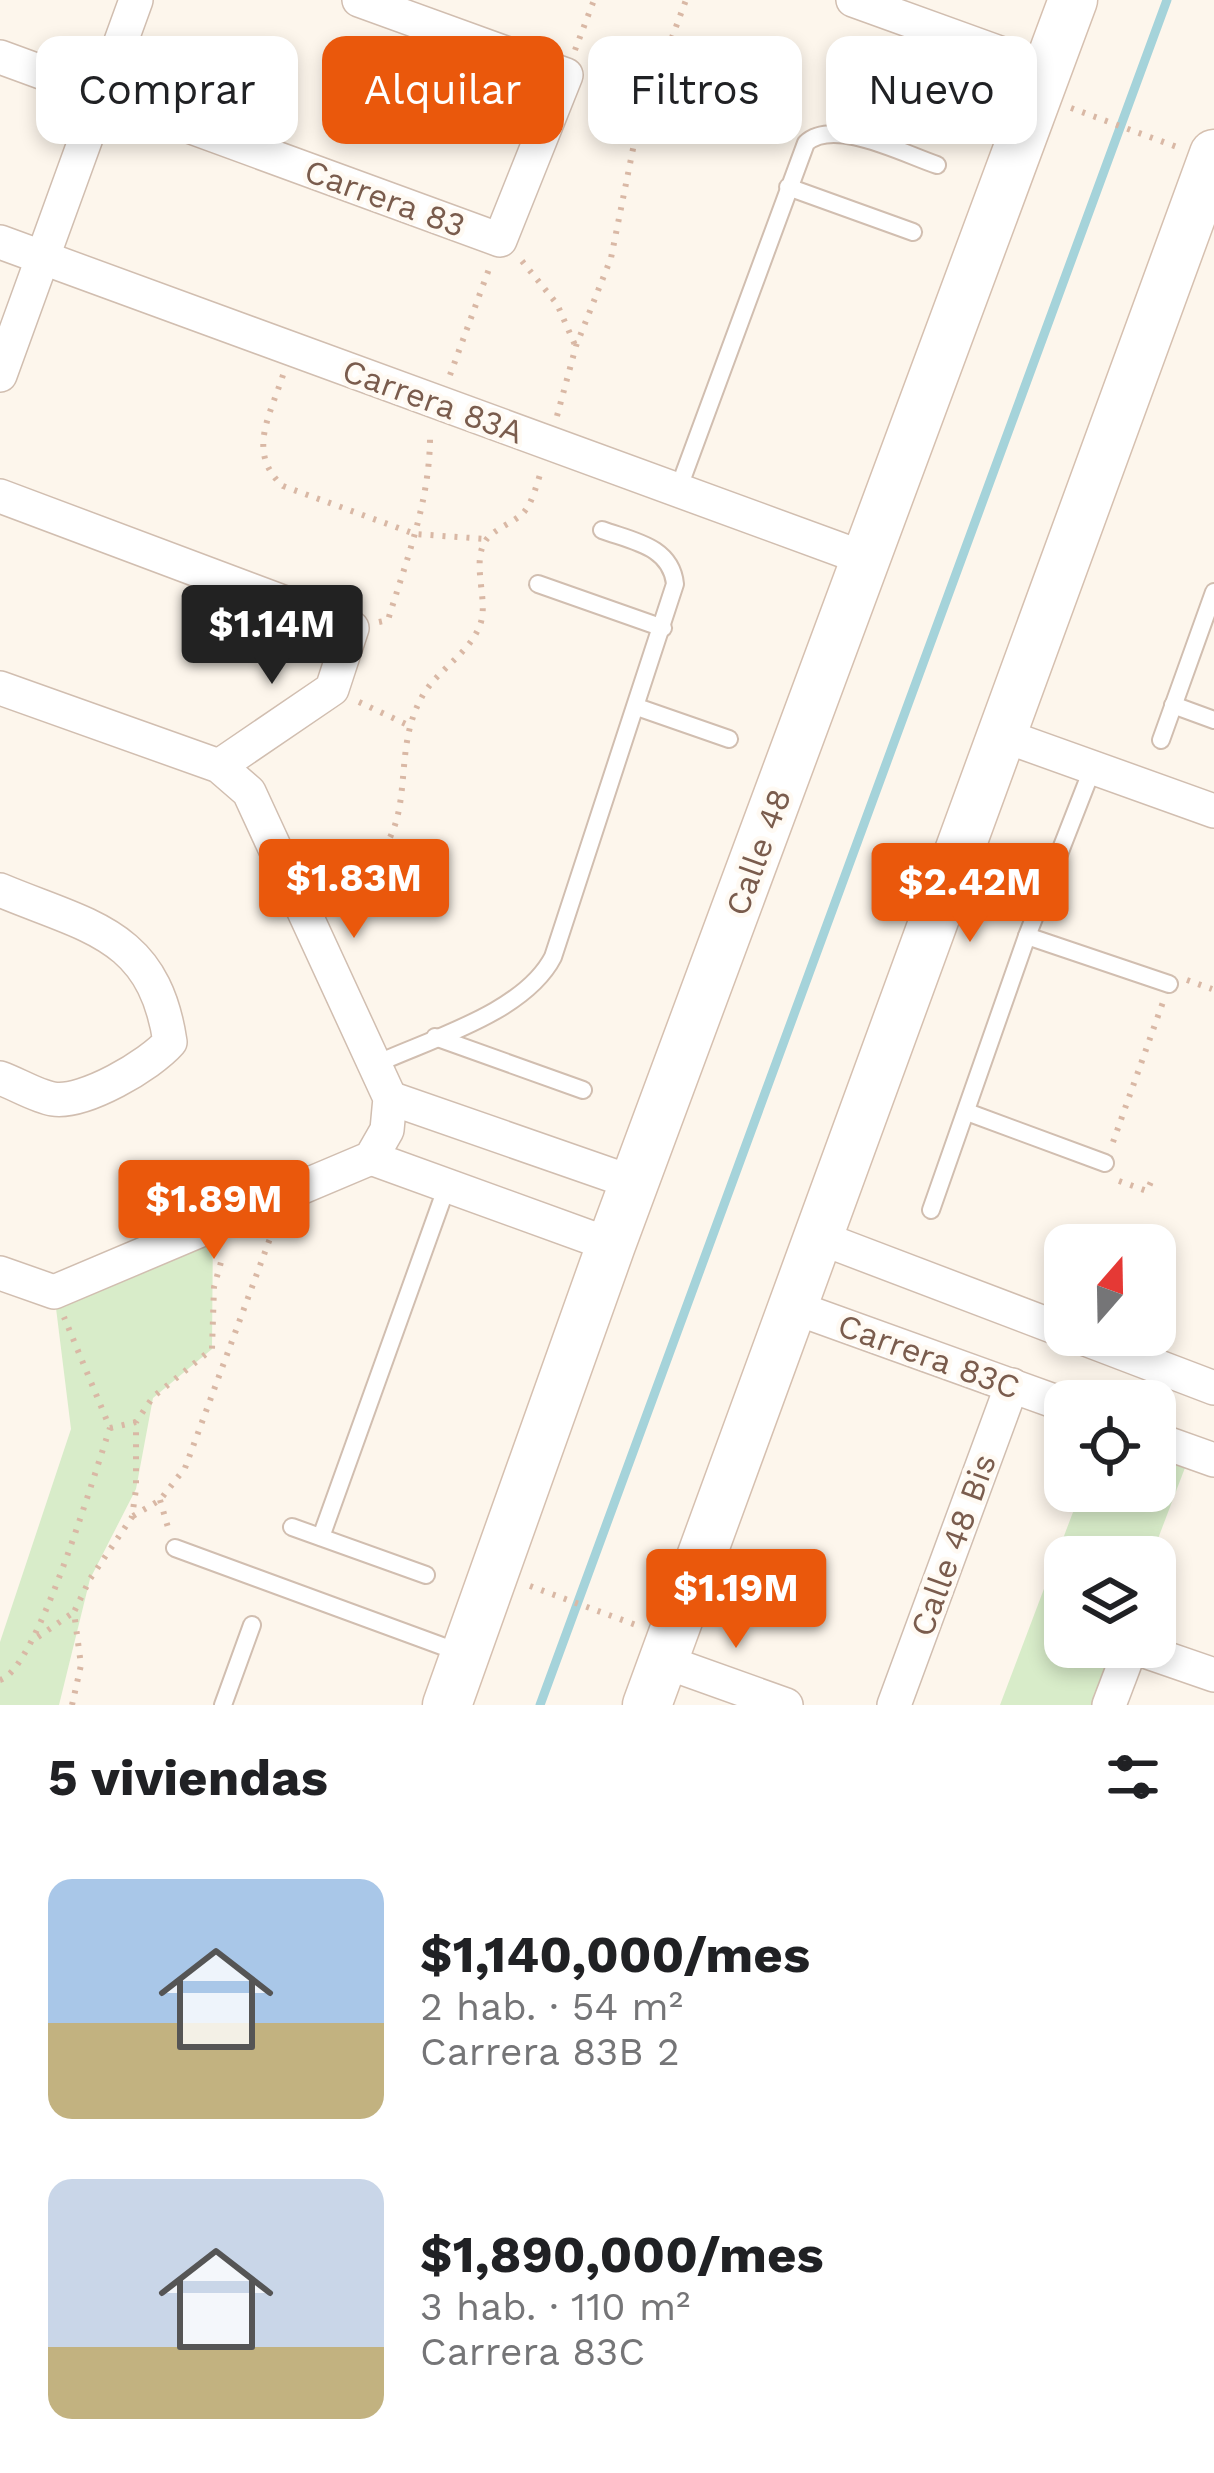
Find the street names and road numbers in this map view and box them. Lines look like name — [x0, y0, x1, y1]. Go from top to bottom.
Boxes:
street label: Carrera 83 — [299, 151, 471, 245]
street label: Carrera 83A — [337, 350, 529, 452]
street label: Calle 48 — [717, 783, 799, 921]
street label: Carrera 83C — [833, 1305, 1025, 1407]
street label: Calle 48 Bis — [902, 1448, 1004, 1642]

